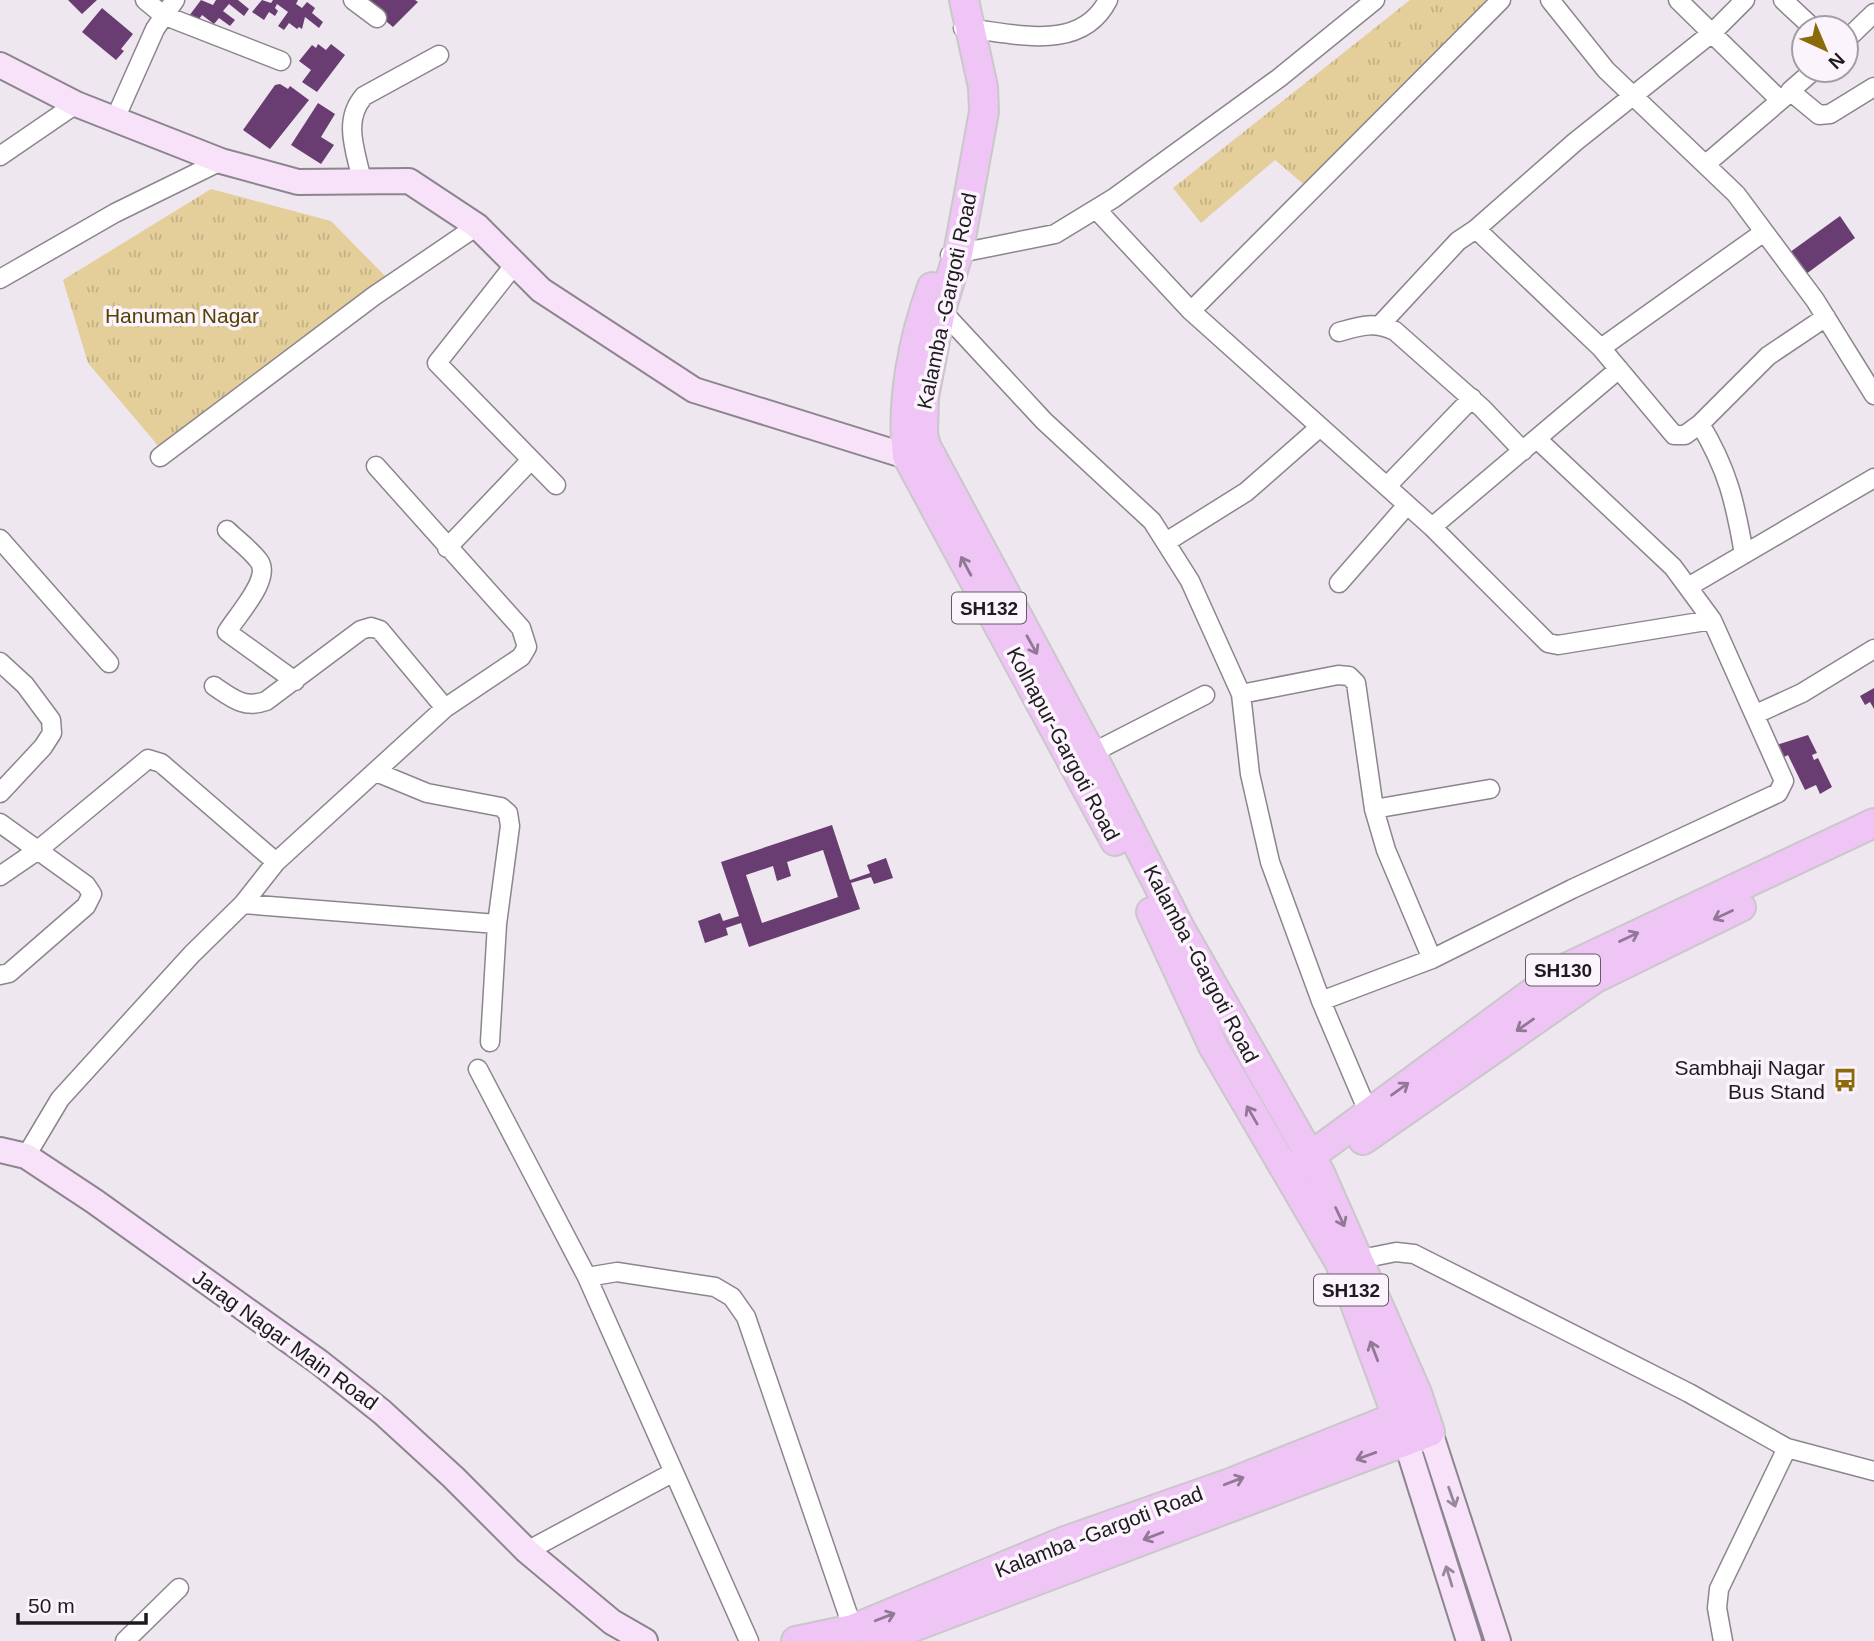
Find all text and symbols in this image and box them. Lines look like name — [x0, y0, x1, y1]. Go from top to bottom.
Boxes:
north arrow — [1790, 14, 1860, 84]
text: N — [1824, 49, 1849, 73]
street label: Kalamba -Gargoti Road — [912, 191, 981, 411]
park label: Hanuman Nagar — [105, 304, 259, 327]
one-way arrow — [959, 556, 973, 576]
road number: SH132 — [952, 593, 1026, 624]
one-way arrow — [1026, 634, 1039, 655]
street label: Kolhapur-Gargoti Road — [1003, 643, 1124, 845]
street label: Kalamba -Gargoti Road — [1139, 861, 1263, 1067]
one-way arrow — [1713, 909, 1734, 922]
one-way arrow — [1618, 930, 1640, 943]
road number: SH130 — [1526, 954, 1600, 986]
one-way arrow — [1516, 1018, 1535, 1032]
place label: Sambhaji Nagar Bus Stand — [1674, 1056, 1825, 1103]
bus stop icon: Sambhaji Nagar Bus Stand — [1831, 1066, 1859, 1094]
one-way arrow — [1390, 1082, 1409, 1097]
one-way arrow — [1245, 1105, 1259, 1125]
one-way arrow — [1334, 1206, 1347, 1227]
street label: Jarag Nagar Main Road — [188, 1265, 382, 1414]
road number: SH132 — [1314, 1274, 1388, 1306]
one-way arrow — [1367, 1341, 1380, 1363]
one-way arrow — [1356, 1451, 1378, 1463]
one-way arrow — [1223, 1474, 1245, 1487]
street label: Kalamba -Gargoti Road — [992, 1481, 1206, 1582]
one-way arrow — [1447, 1485, 1459, 1507]
one-way arrow — [1143, 1530, 1164, 1543]
one-way arrow — [1441, 1565, 1454, 1587]
scale bar — [18, 1582, 145, 1626]
text: 50 m — [28, 1594, 75, 1617]
one-way arrow — [874, 1609, 896, 1622]

